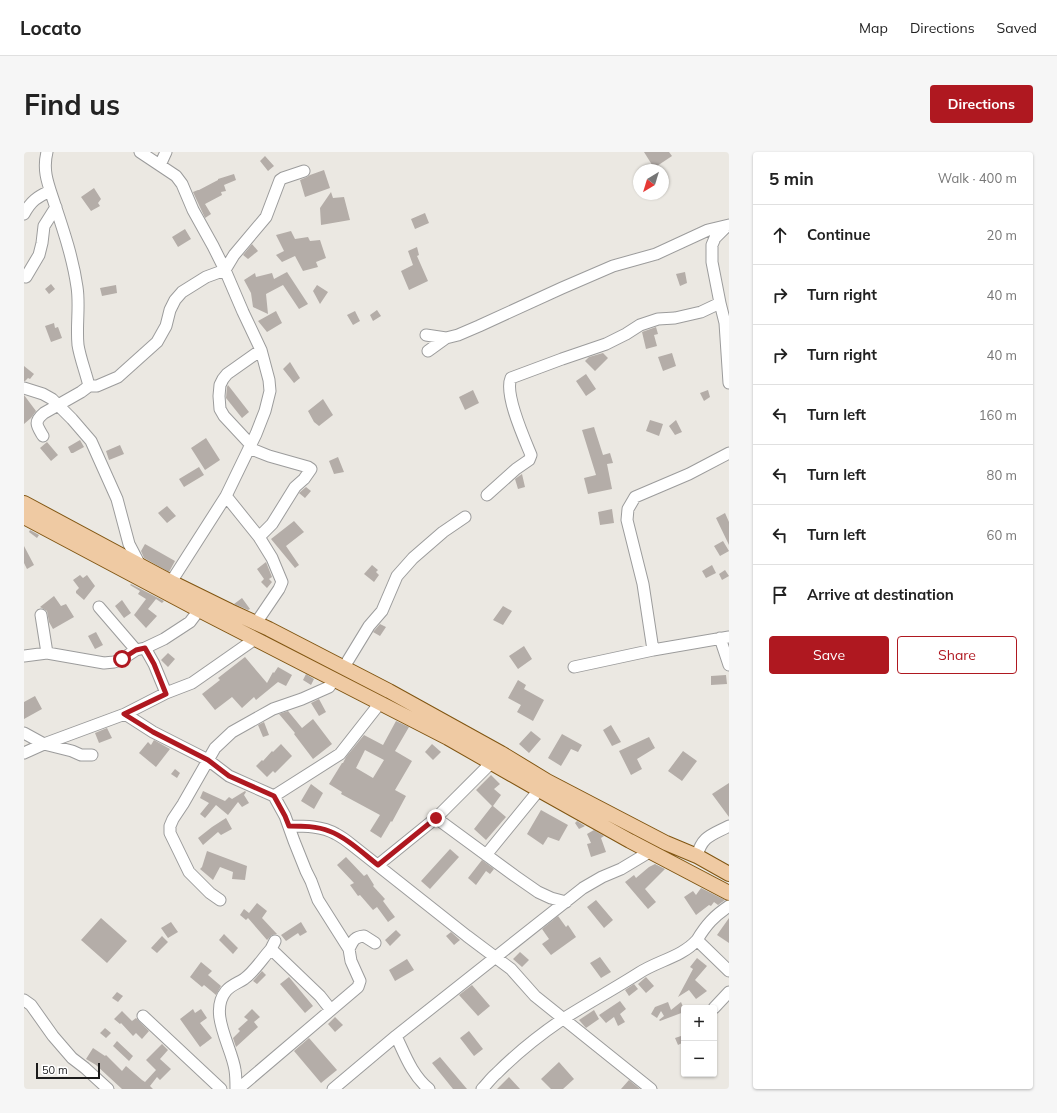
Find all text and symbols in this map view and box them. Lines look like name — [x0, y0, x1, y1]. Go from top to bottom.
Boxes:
text: Locato — [20, 16, 81, 40]
text: Map — [859, 19, 888, 37]
text: Directions — [910, 19, 975, 37]
text: Saved — [997, 19, 1037, 37]
button: Directions — [930, 85, 1033, 123]
text: Find us — [24, 87, 120, 122]
north arrow — [633, 164, 669, 200]
text: 5 min — [769, 168, 814, 189]
text: Walk · 400 m — [938, 170, 1017, 186]
icon: ahead — [769, 224, 791, 246]
text: Continue — [807, 225, 870, 244]
text: 20 m — [987, 227, 1017, 243]
icon: right — [769, 284, 791, 306]
text: Turn right — [807, 285, 877, 304]
text: 40 m — [987, 287, 1017, 303]
icon: right — [769, 344, 791, 366]
text: Turn right — [807, 345, 877, 364]
text: 40 m — [987, 347, 1017, 363]
icon: left — [769, 404, 791, 426]
text: Turn left — [807, 405, 866, 424]
text: 160 m — [979, 407, 1017, 423]
icon: left — [769, 464, 791, 486]
text: Turn left — [807, 465, 866, 484]
text: 80 m — [987, 467, 1017, 483]
icon: left — [769, 524, 791, 546]
text: Turn left — [807, 525, 866, 544]
text: 60 m — [987, 527, 1017, 543]
icon: arrive — [769, 584, 791, 606]
text: Arrive at destination — [807, 585, 954, 604]
button: Save — [769, 636, 889, 674]
button: Share — [897, 636, 1017, 674]
route start — [113, 650, 131, 668]
route end — [427, 809, 445, 827]
map controls — [681, 1005, 717, 1077]
button: + — [681, 1005, 717, 1041]
button: − — [681, 1041, 717, 1077]
scale bar — [36, 1061, 100, 1080]
text: 50 m — [42, 1063, 68, 1077]

